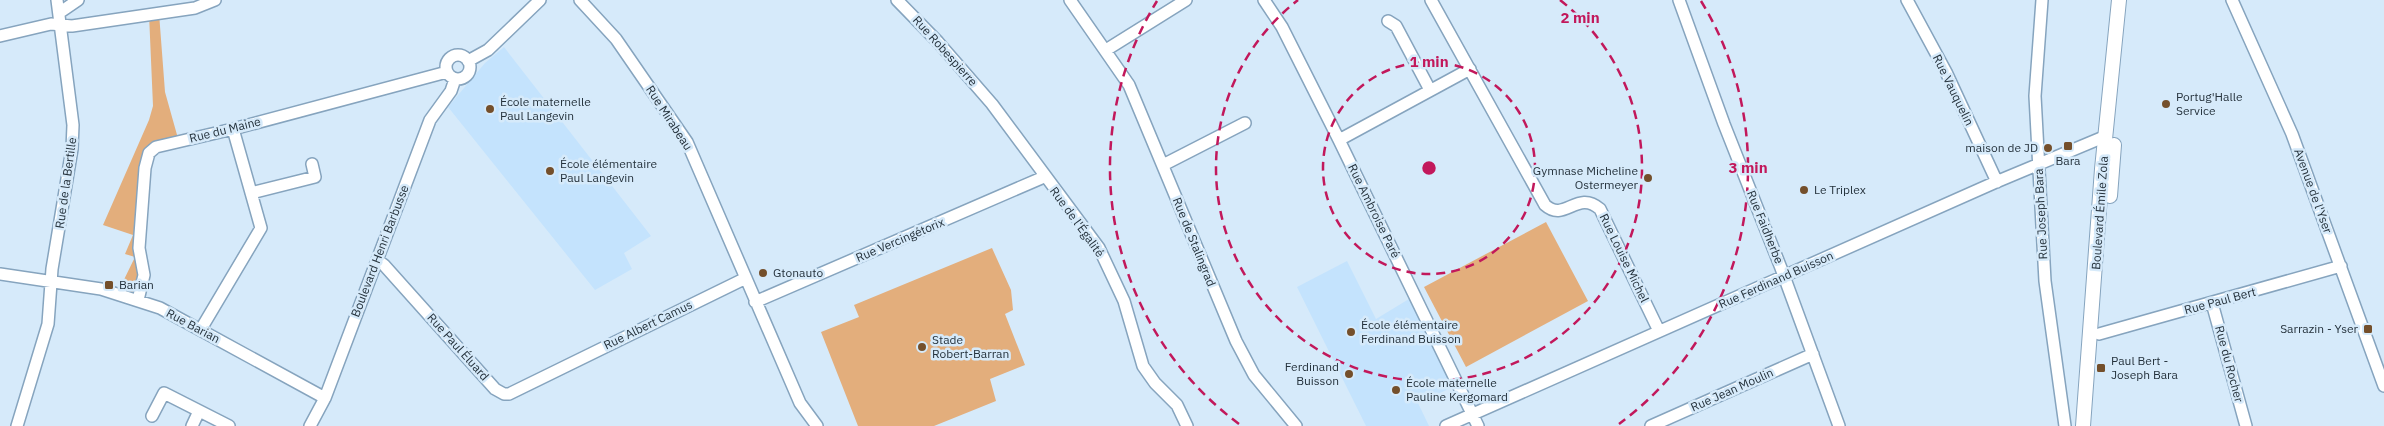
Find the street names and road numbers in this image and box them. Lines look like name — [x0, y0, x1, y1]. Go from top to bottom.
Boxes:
street label: Rue Robespierre — [910, 12, 981, 89]
street label: Rue Vauquelin — [1930, 52, 1977, 128]
street label: Rue Mirabeau — [643, 83, 696, 153]
street label: Rue du Maine — [188, 113, 263, 146]
street label: Rue de la Bertille — [52, 136, 79, 230]
street label: Avenue de l'Yser — [2291, 146, 2336, 236]
street label: Boulevard Émile Zola — [2088, 155, 2111, 270]
street label: Rue Ambroise Paré — [1345, 161, 1404, 261]
street label: Rue Joseph Bara — [2031, 168, 2050, 260]
street label: Boulevard Henri Barbusse — [347, 182, 412, 319]
street label: Rue de l'Égalité — [1047, 184, 1108, 260]
street label: Rue Faidherbe — [1744, 188, 1787, 266]
street label: Rue de Stalingrad — [1170, 195, 1219, 289]
street label: Rue Louise Michel — [1596, 211, 1652, 305]
street label: Rue Vercingétorix — [853, 214, 946, 265]
street label: Rue Ferdinand Buisson — [1716, 248, 1835, 312]
street label: Rue Paul Bert — [2182, 284, 2257, 317]
street label: Rue Albert Camus — [601, 297, 695, 353]
street label: Rue Barian — [164, 305, 223, 346]
street label: Rue Paul Éluard — [424, 310, 492, 383]
street label: Rue du Rocher — [2212, 324, 2247, 404]
street label: Rue Jean Moulin — [1688, 365, 1776, 415]

